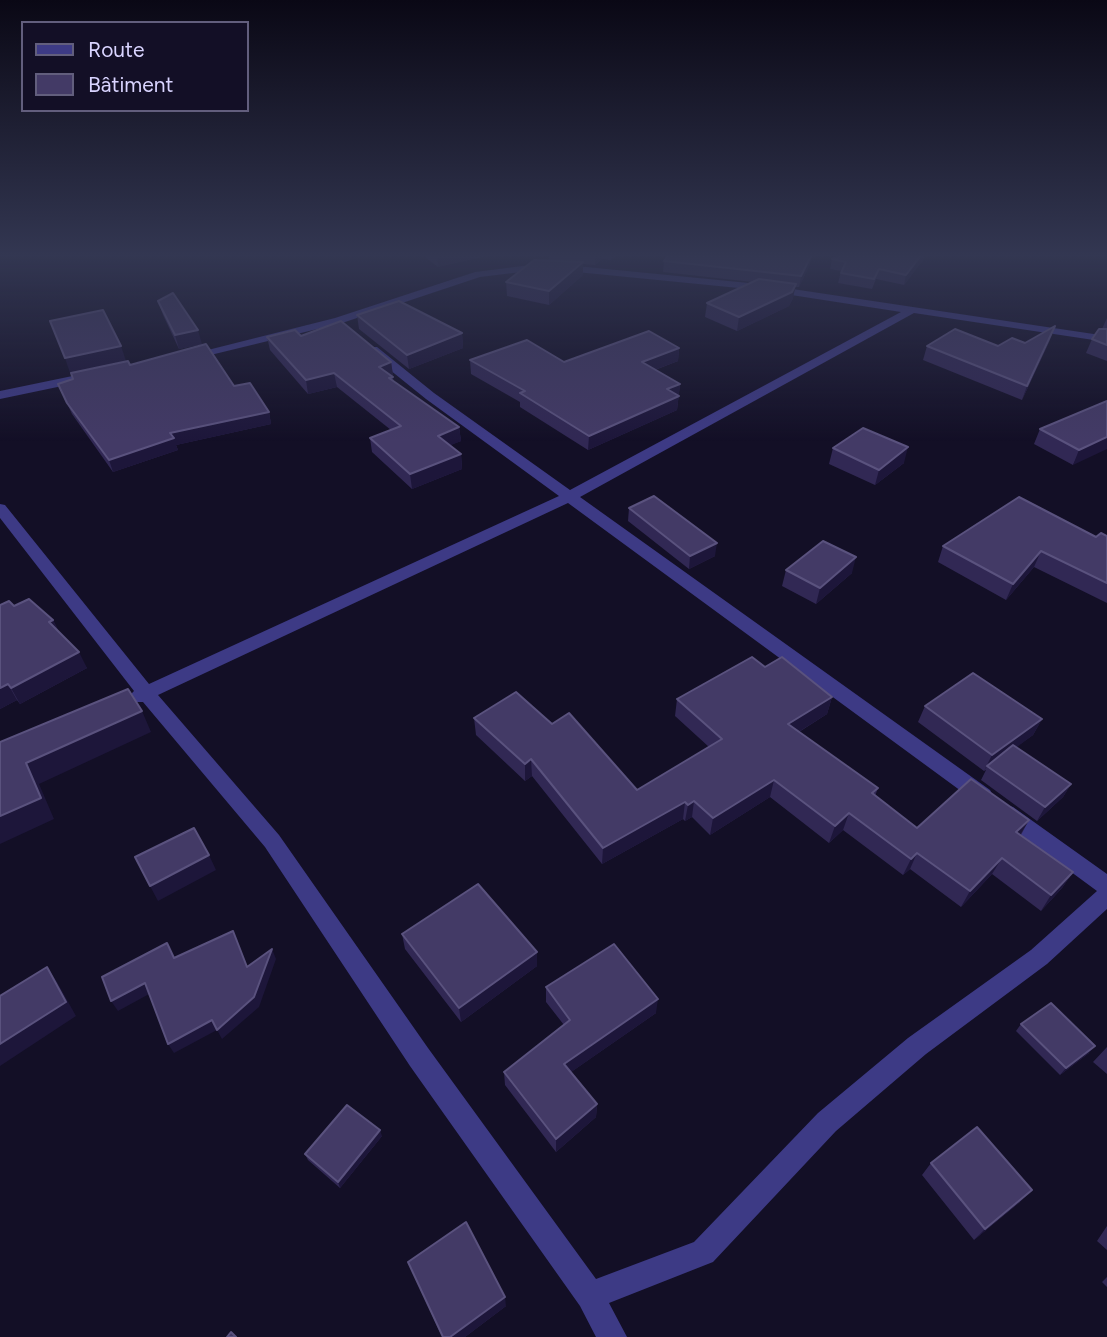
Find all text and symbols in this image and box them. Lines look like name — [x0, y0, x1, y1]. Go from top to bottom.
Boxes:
legend — [21, 21, 248, 112]
text: Route — [88, 37, 144, 62]
text: Bâtiment — [88, 72, 173, 97]

